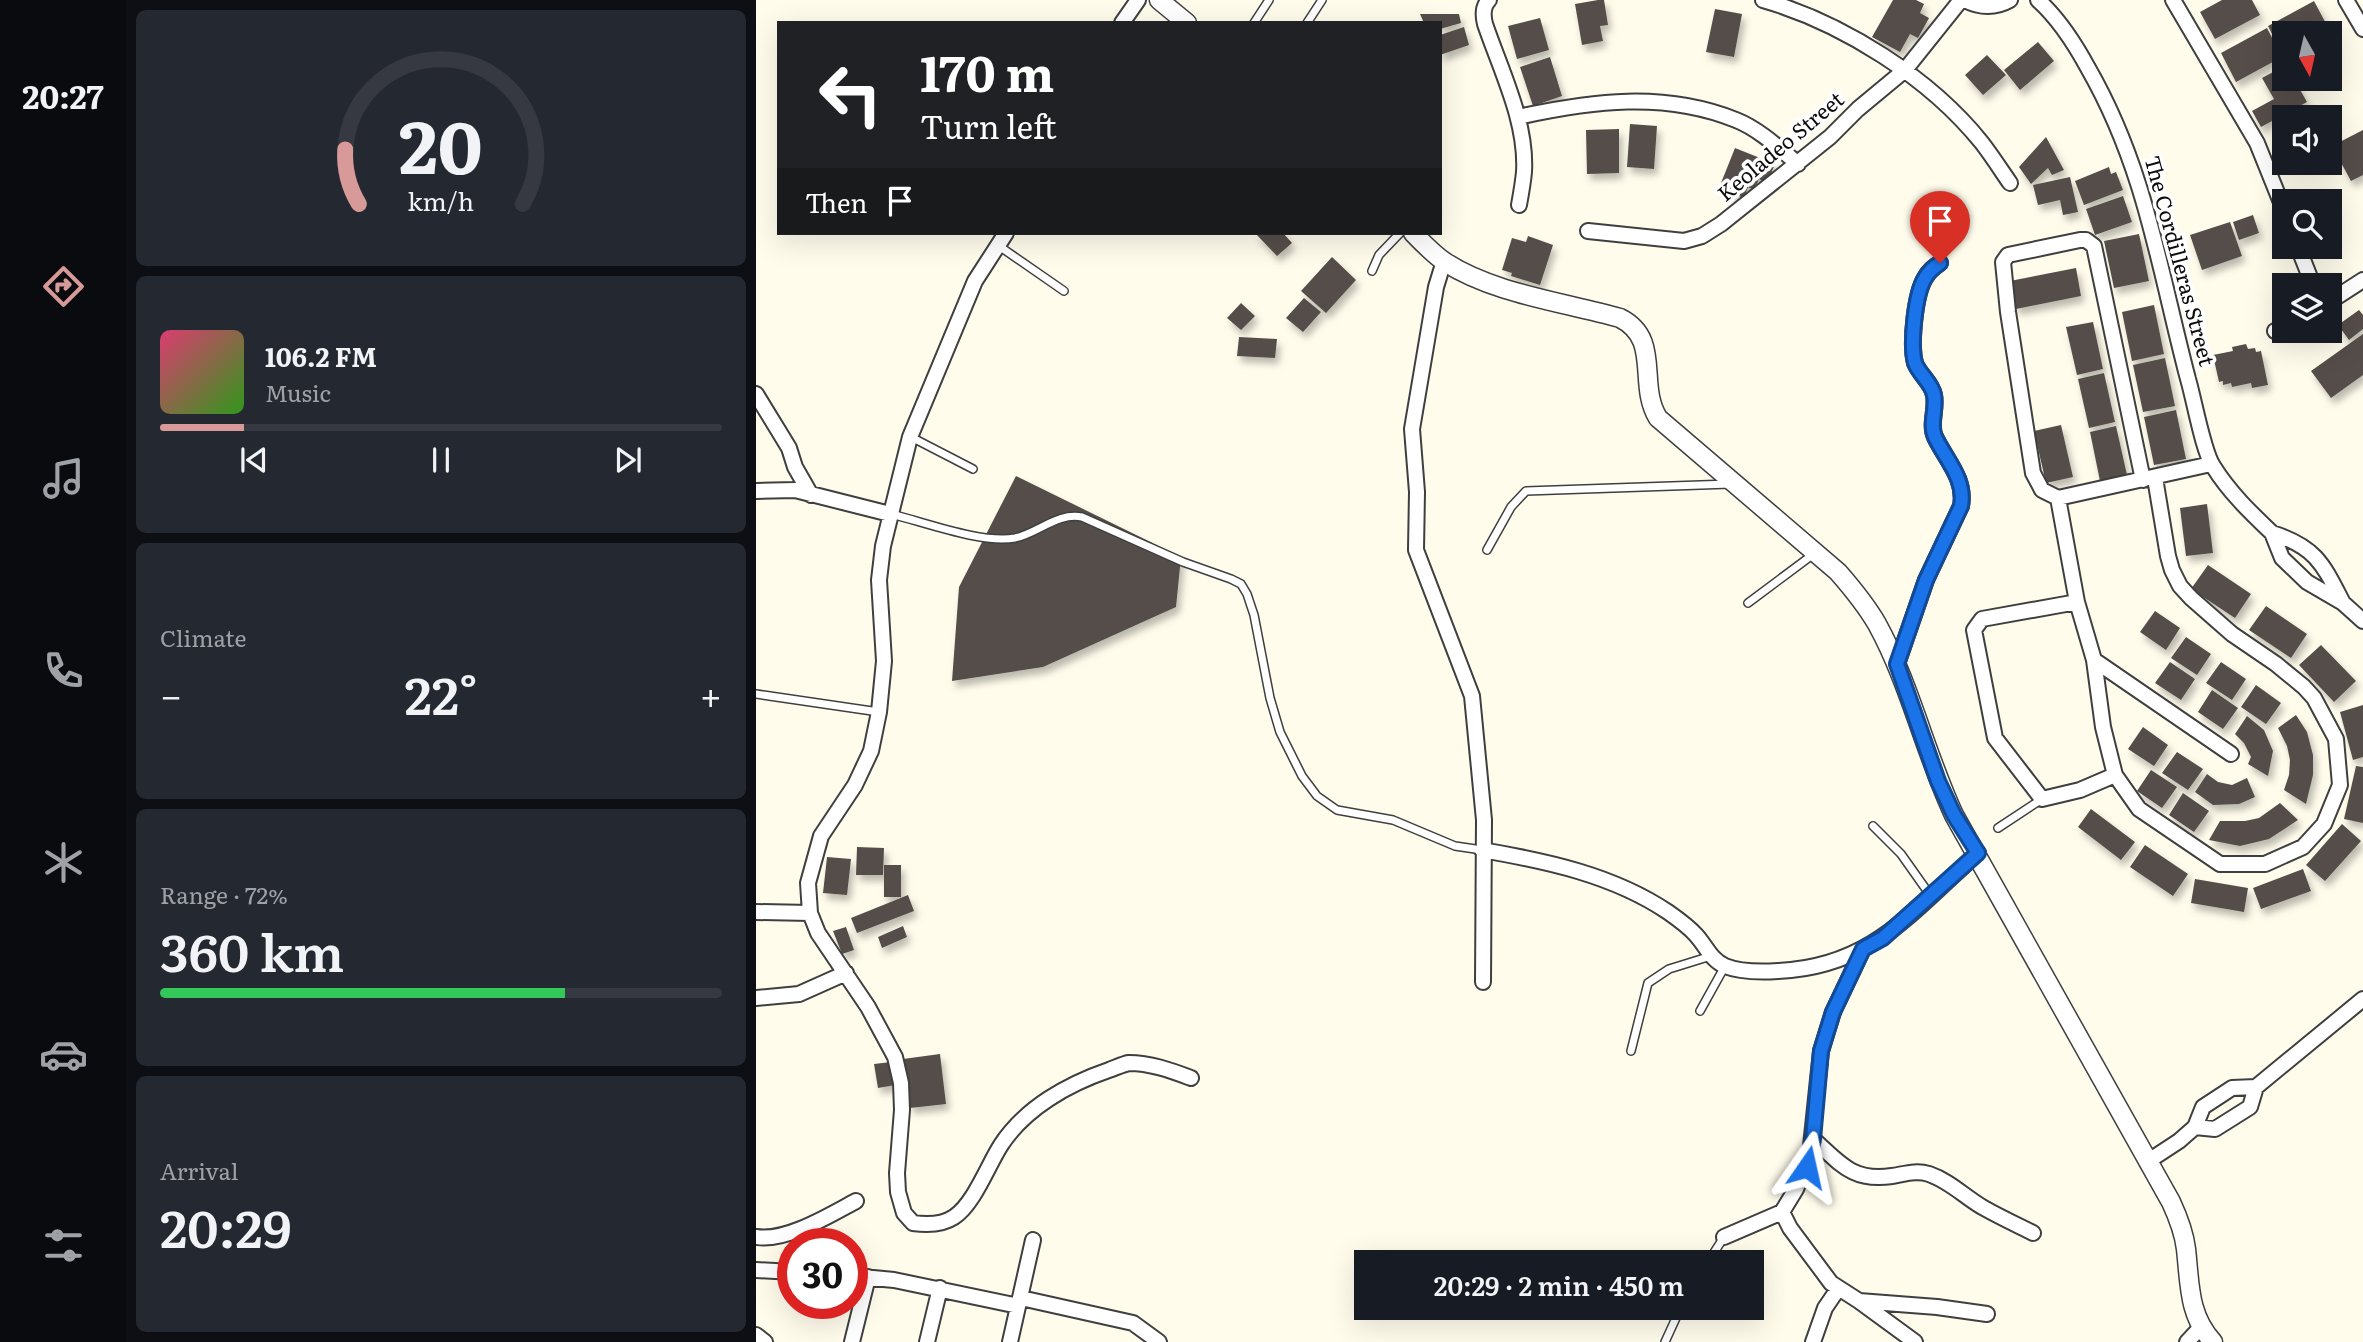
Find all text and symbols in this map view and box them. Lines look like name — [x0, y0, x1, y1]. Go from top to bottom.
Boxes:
north arrow — [2272, 21, 2342, 91]
map controls — [2272, 21, 2342, 343]
text: 170 m — [920, 34, 1054, 107]
icon: left — [805, 49, 896, 140]
text: 20:27 — [22, 71, 104, 119]
street label: Keoladeo Street — [1709, 83, 1850, 207]
text: 20 — [399, 89, 483, 197]
text: Turn left — [920, 101, 1057, 149]
button: sound — [2272, 105, 2342, 175]
street label: The Cordilleras Street — [2138, 152, 2225, 369]
text: km/h — [408, 182, 474, 219]
text: Then — [805, 182, 867, 221]
icon: arrive — [881, 182, 919, 220]
button: search — [2272, 189, 2342, 259]
pin — [1910, 191, 1970, 263]
icon: arrive — [1921, 202, 1959, 240]
icon: directions — [39, 262, 88, 311]
button: layers — [2272, 273, 2342, 343]
text: 106.2 FM — [265, 336, 377, 375]
text: Music — [265, 375, 331, 409]
icon: previous — [235, 441, 273, 479]
icon: pause — [422, 441, 460, 479]
icon: next — [609, 441, 647, 479]
icon: music — [39, 454, 88, 503]
text: Climate — [160, 620, 246, 654]
icon: phone — [39, 646, 88, 695]
text: 22° — [404, 654, 478, 731]
text: − — [160, 665, 182, 722]
text: + — [700, 665, 722, 722]
icon: climate — [39, 838, 88, 887]
text: Range · 72% — [160, 877, 288, 911]
text: 360 km — [160, 911, 344, 988]
icon: car — [39, 1030, 88, 1079]
position arrow — [1770, 1130, 1844, 1204]
text: Arrival — [160, 1153, 239, 1187]
text: 20:29 — [160, 1187, 291, 1264]
icon: filters — [39, 1221, 88, 1270]
speed limit sign: 30 — [777, 1228, 868, 1319]
text: 20:29 · 2 min · 450 m — [1434, 1265, 1684, 1304]

